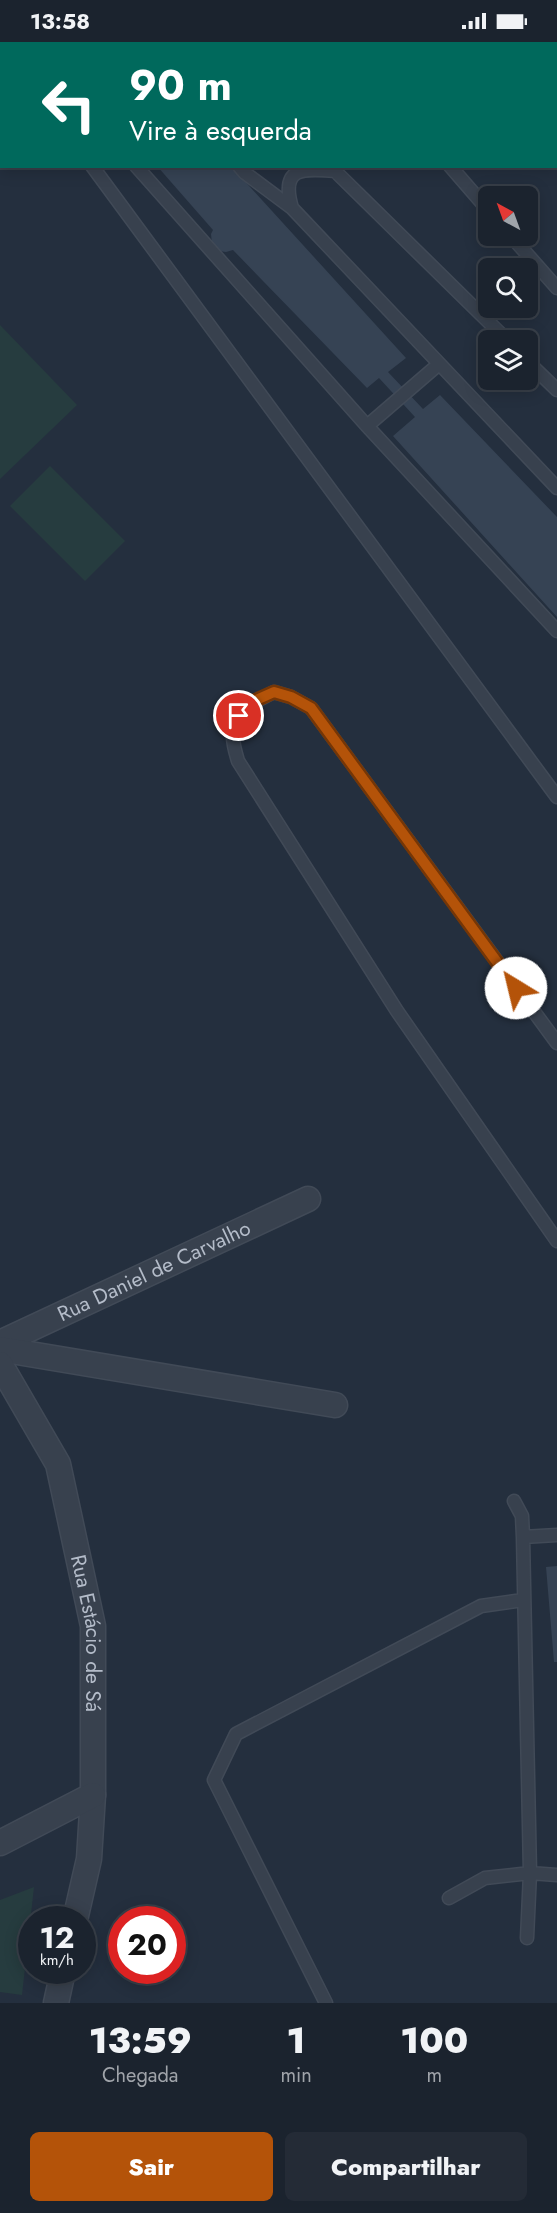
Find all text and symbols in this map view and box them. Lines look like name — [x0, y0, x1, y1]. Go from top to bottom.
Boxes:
text: 13:58 — [30, 5, 90, 37]
text: 90 m — [129, 55, 232, 116]
icon: left — [30, 66, 108, 144]
text: Vire à esquerda — [129, 111, 312, 150]
north arrow — [478, 186, 538, 246]
map controls — [478, 186, 538, 390]
button: search — [478, 258, 538, 318]
button: layers — [478, 330, 538, 390]
pin — [213, 690, 264, 741]
icon: arrive — [222, 699, 255, 732]
position arrow — [484, 956, 548, 1020]
street label: Rua Daniel de Carvalho — [52, 1213, 256, 1329]
street label: Rua Estácio de Sá — [63, 1552, 108, 1712]
speed limit sign: 20 — [108, 1906, 186, 1984]
text: 12 — [40, 1916, 74, 1959]
text: km/h — [40, 1949, 74, 1971]
text: 13:59 — [89, 2014, 192, 2066]
text: 1 — [287, 2014, 306, 2066]
text: 100 — [400, 2014, 468, 2066]
text: Chegada — [102, 2061, 178, 2090]
text: min — [280, 2061, 312, 2090]
text: m — [427, 2061, 442, 2090]
button: Sair — [30, 2132, 273, 2201]
button: Compartilhar — [285, 2132, 527, 2201]

